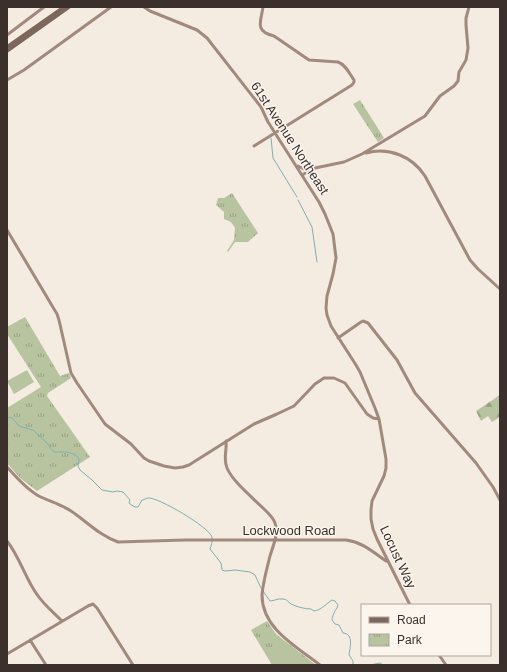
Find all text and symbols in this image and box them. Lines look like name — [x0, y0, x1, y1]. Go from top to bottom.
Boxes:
street label: 61st Avenue Northeast — [248, 79, 332, 197]
street label: Lockwood Road — [242, 523, 336, 538]
street label: Locust Way — [377, 523, 419, 591]
legend — [361, 604, 491, 656]
text: Road — [397, 613, 426, 627]
text: Park — [397, 633, 423, 647]

